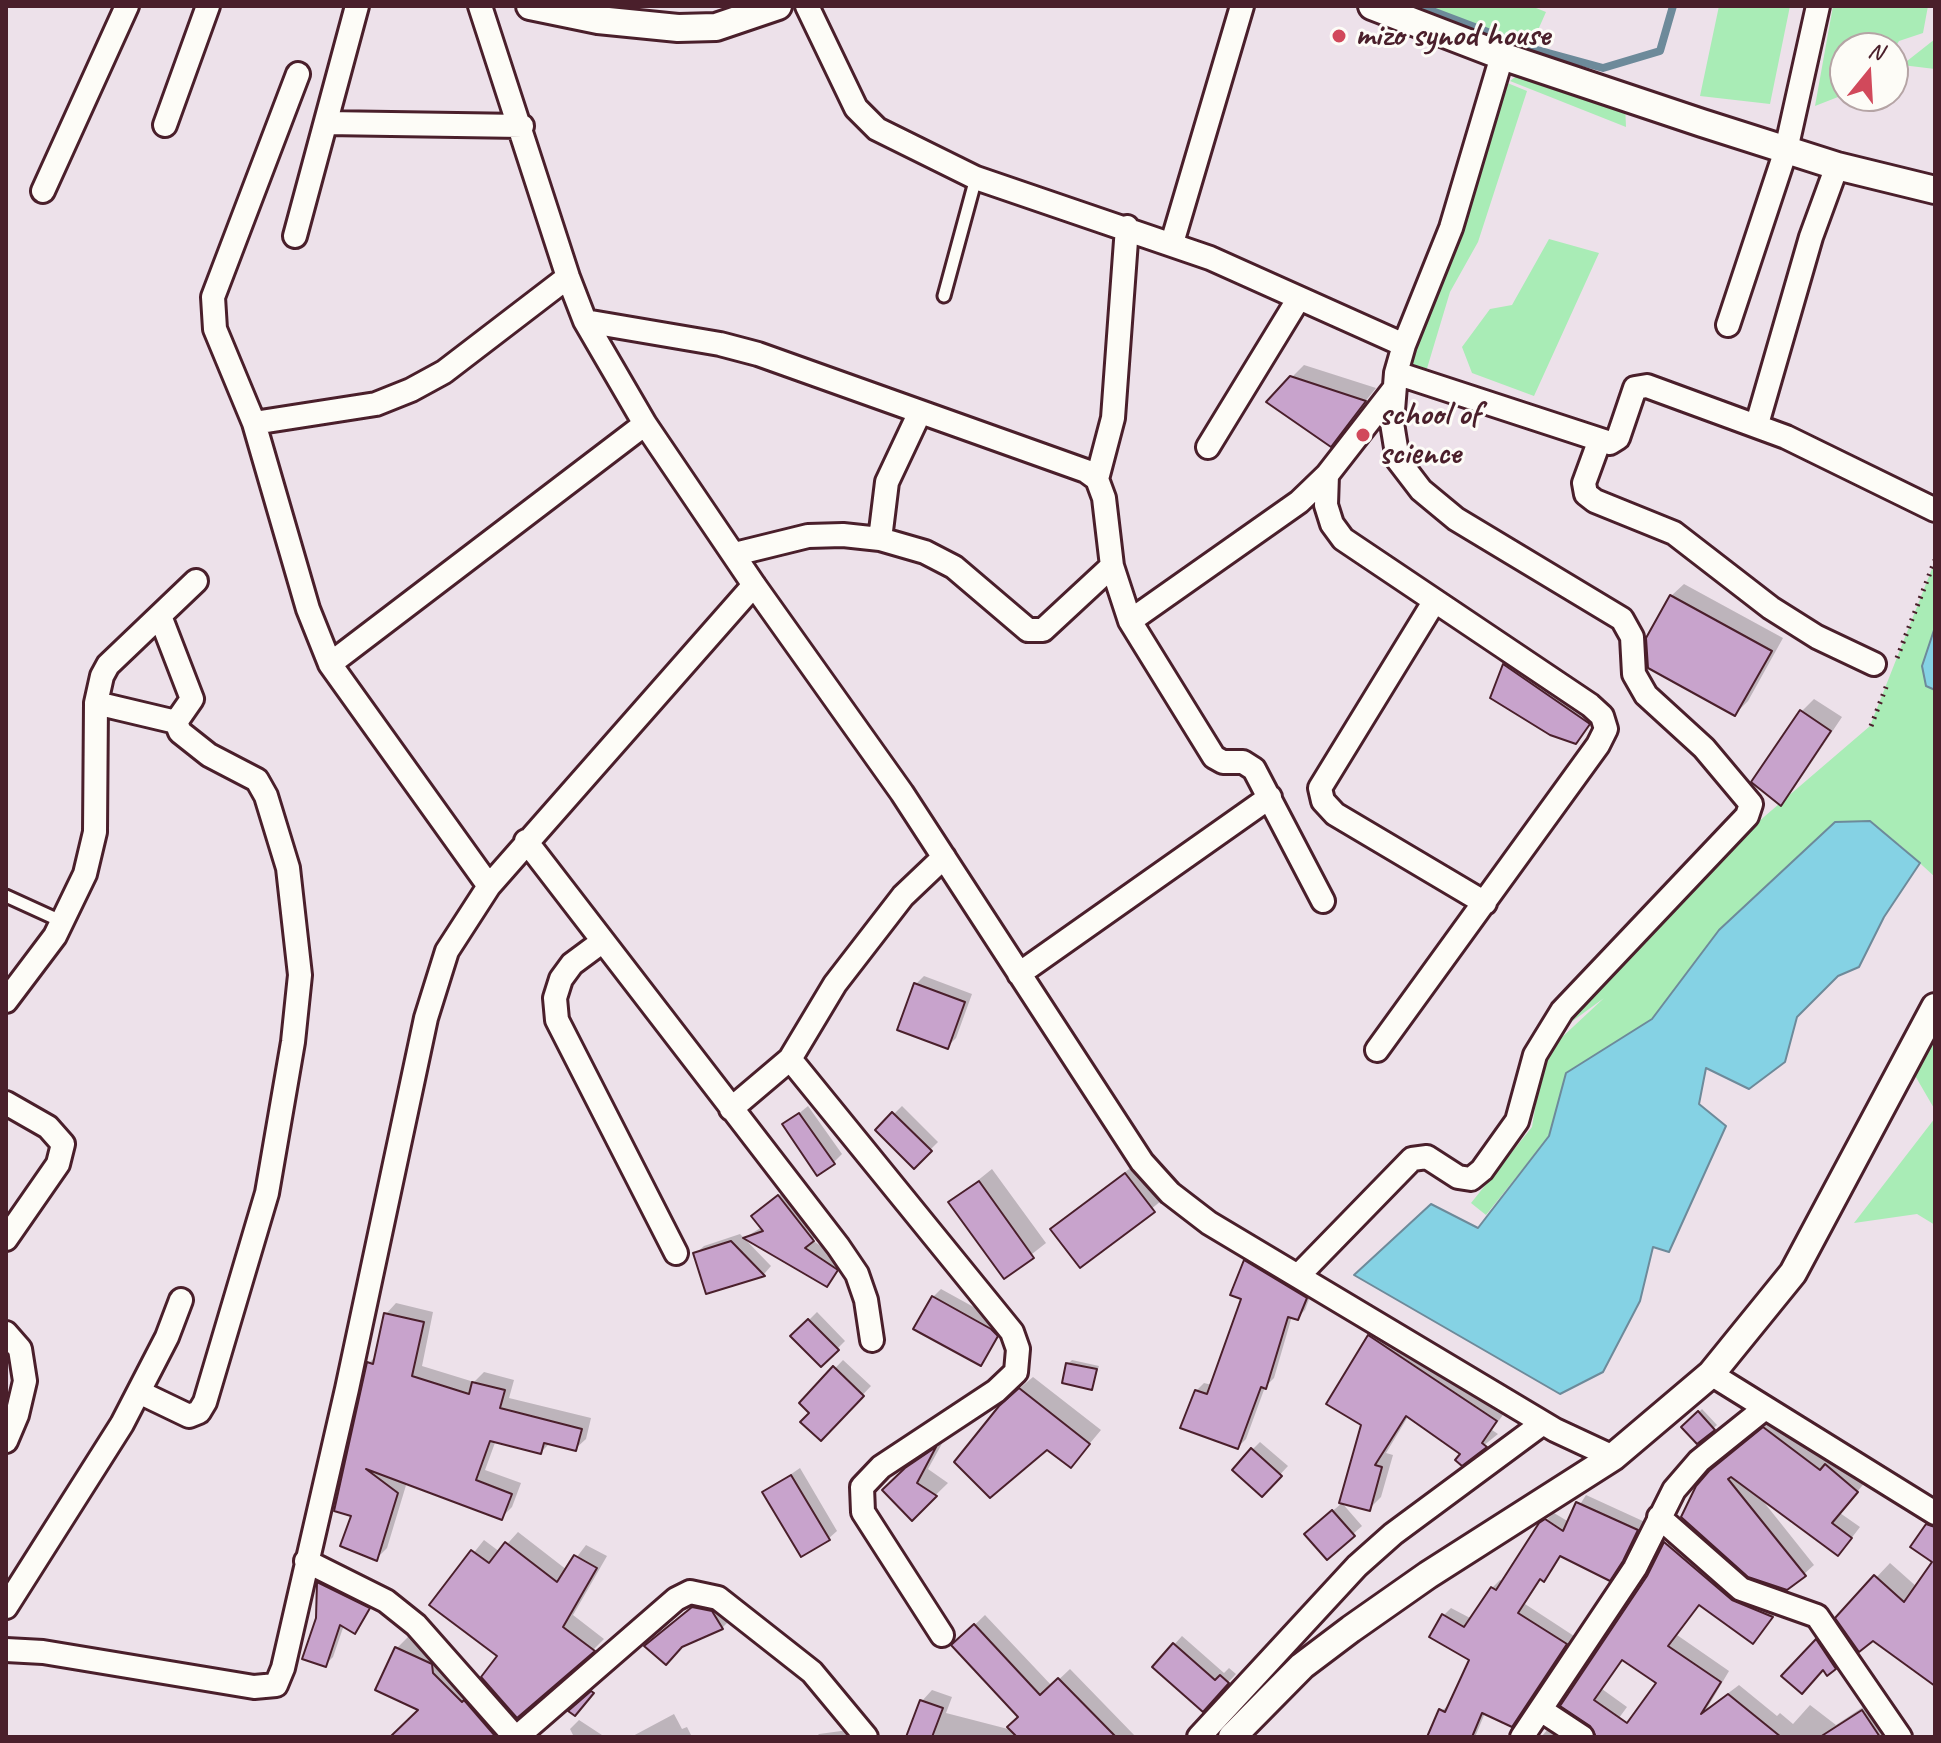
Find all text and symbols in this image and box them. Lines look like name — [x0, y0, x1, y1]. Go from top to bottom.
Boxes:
place label: mizo synod house — [1355, 16, 1550, 56]
marker: mizo synod house — [1330, 27, 1348, 45]
north arrow — [1829, 32, 1909, 112]
text: N — [1865, 36, 1887, 66]
place label: school of science — [1379, 395, 1480, 474]
marker: school of science — [1354, 426, 1372, 444]

